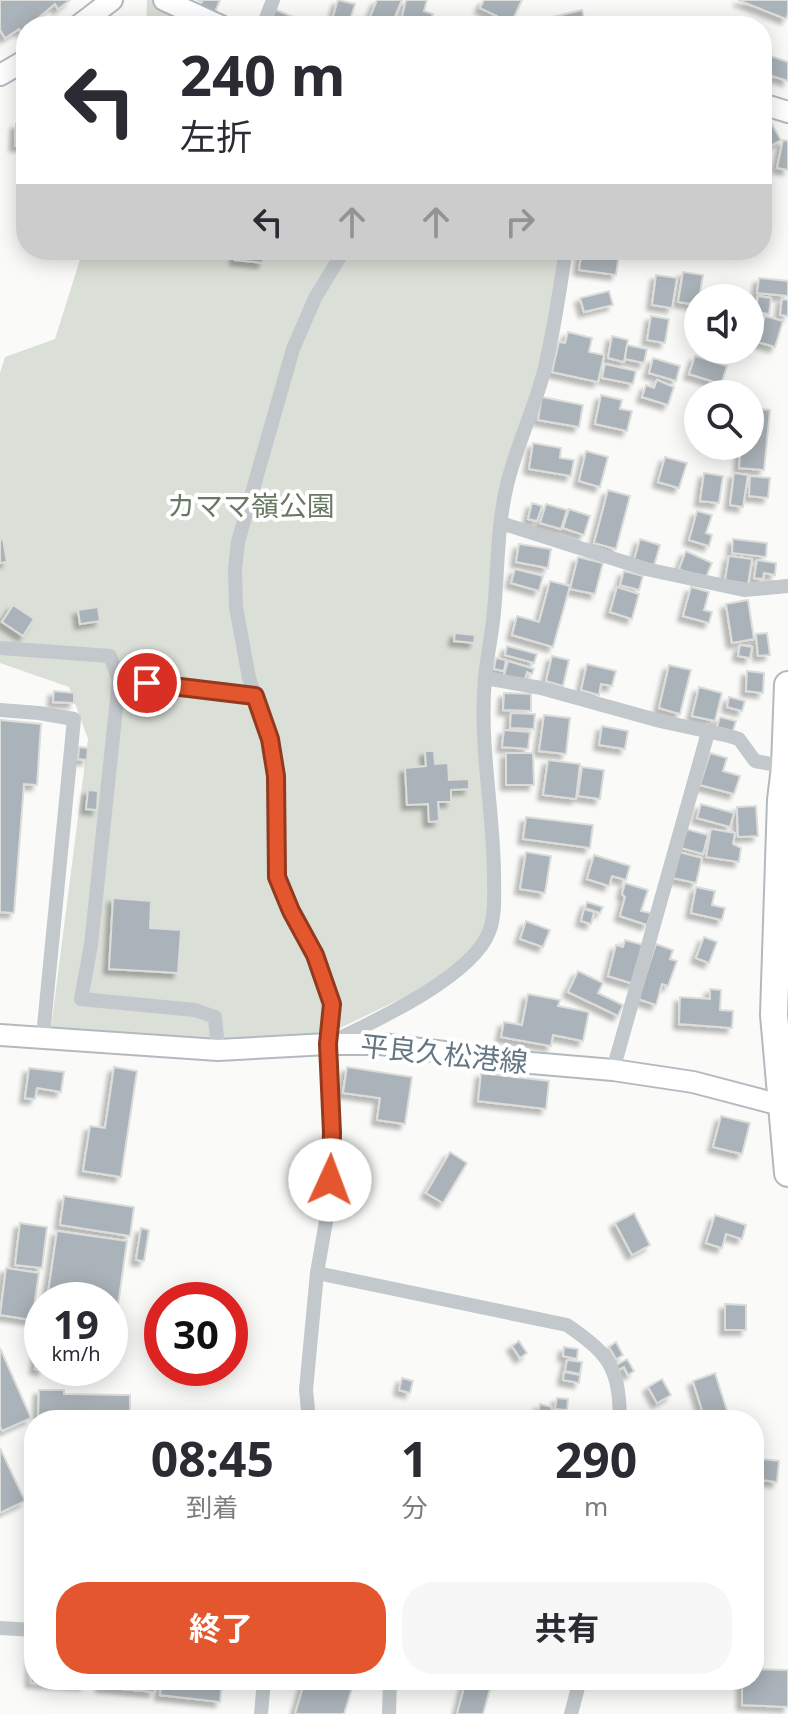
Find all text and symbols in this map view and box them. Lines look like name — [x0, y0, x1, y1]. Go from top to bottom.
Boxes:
text: 240 m — [180, 36, 345, 112]
icon: left — [48, 48, 152, 152]
text: 左折 — [180, 112, 252, 161]
icon: left — [246, 200, 290, 244]
icon: ahead — [330, 200, 374, 244]
icon: ahead — [414, 200, 458, 244]
icon: right — [498, 200, 542, 244]
map controls — [684, 284, 764, 460]
button: sound — [684, 284, 764, 364]
button: search — [684, 380, 764, 460]
park label: カママ嶺公園 — [167, 486, 335, 524]
pin — [113, 649, 181, 717]
icon: arrive — [125, 661, 169, 705]
street label: 平良久松港線 — [359, 1025, 530, 1081]
position arrow — [288, 1138, 372, 1222]
speed limit sign: 30 — [144, 1282, 248, 1386]
text: 19 — [53, 1296, 99, 1351]
text: km/h — [51, 1340, 101, 1367]
text: 08:45 — [151, 1426, 274, 1491]
text: 1 — [401, 1426, 428, 1491]
text: 290 — [555, 1427, 637, 1492]
text: m — [584, 1488, 608, 1524]
text: 到着 — [186, 1489, 238, 1525]
text: 分 — [401, 1489, 427, 1525]
button: 終了 — [56, 1582, 386, 1674]
button: 共有 — [402, 1582, 732, 1674]

